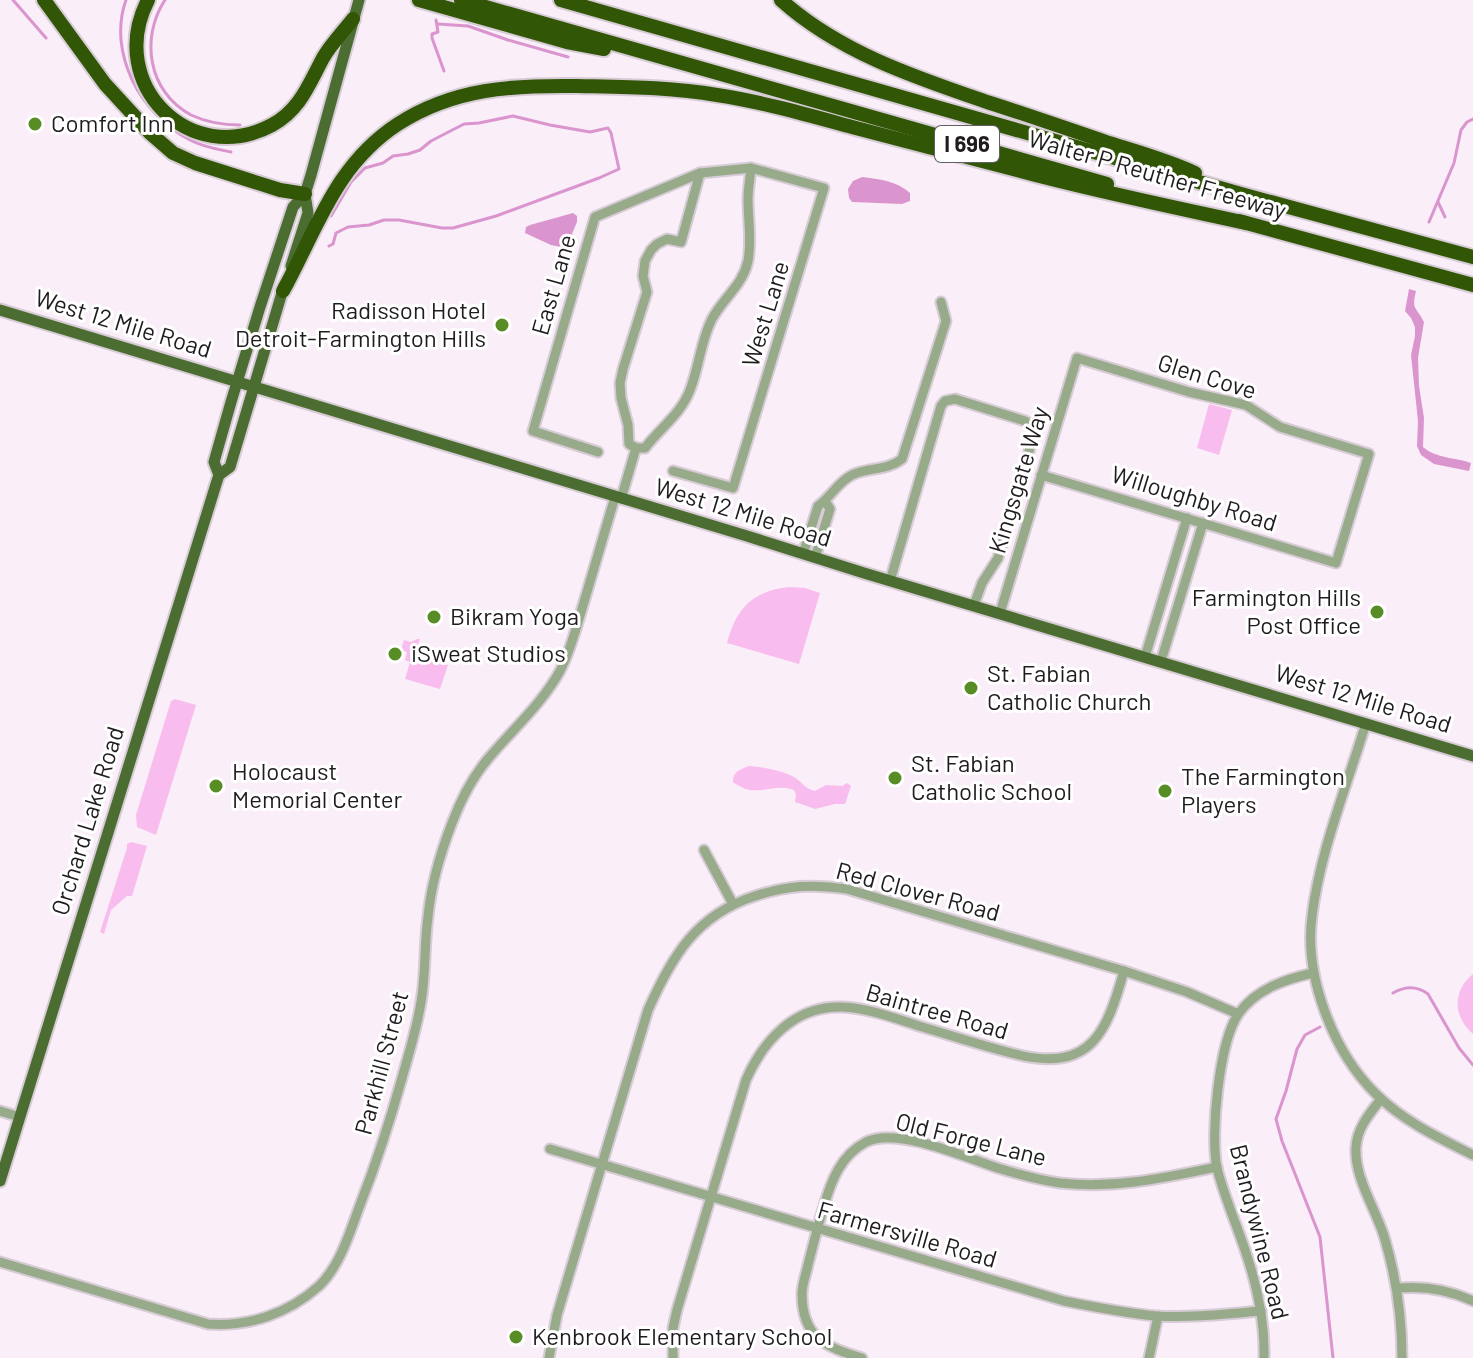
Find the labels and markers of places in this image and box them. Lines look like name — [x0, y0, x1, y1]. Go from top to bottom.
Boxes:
place label: Comfort Inn — [51, 108, 174, 137]
marker: Comfort Inn — [26, 115, 44, 133]
place label: Radisson Hotel Detroit-Farmington Hills — [235, 295, 486, 352]
marker: Radisson Hotel Detroit-Farmington Hills — [493, 316, 511, 334]
place label: Farmington Hills Post Office — [1192, 582, 1361, 639]
place label: Bikram Yoga — [450, 601, 579, 630]
marker: Farmington Hills Post Office — [1368, 603, 1386, 621]
marker: Bikram Yoga — [425, 608, 443, 626]
place label: iSweat Studios — [411, 638, 566, 667]
marker: iSweat Studios — [386, 645, 404, 663]
place label: St. Fabian Catholic Church — [987, 658, 1151, 715]
marker: St. Fabian Catholic Church — [962, 679, 980, 697]
place label: St. Fabian Catholic School — [911, 748, 1072, 805]
place label: Holocaust Memorial Center — [232, 756, 403, 813]
place label: The Farmington Players — [1181, 761, 1345, 818]
marker: St. Fabian Catholic School — [886, 769, 904, 787]
marker: Holocaust Memorial Center — [207, 777, 225, 795]
marker: The Farmington Players — [1156, 782, 1174, 800]
place label: Kenbrook Elementary School — [532, 1321, 832, 1350]
marker: Kenbrook Elementary School — [507, 1328, 525, 1346]

